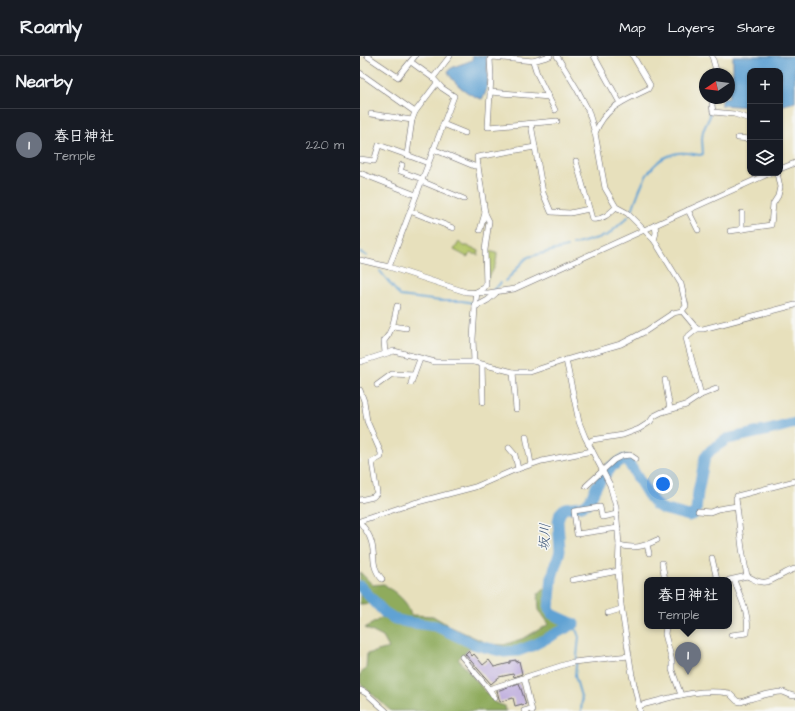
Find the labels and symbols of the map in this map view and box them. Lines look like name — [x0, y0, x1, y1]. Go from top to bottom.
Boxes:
north arrow — [699, 68, 735, 104]
your location — [653, 474, 673, 494]
water label: 坂川 — [534, 523, 556, 552]
pin: 1 — [675, 642, 701, 675]

